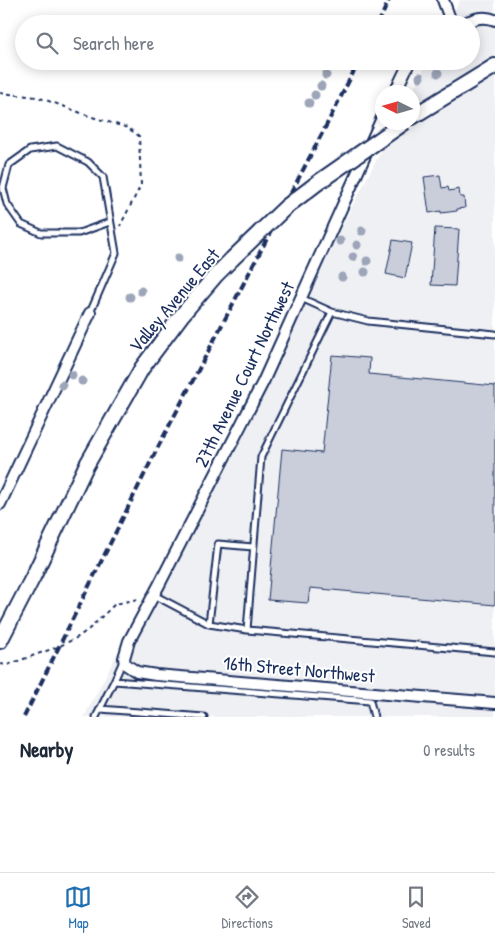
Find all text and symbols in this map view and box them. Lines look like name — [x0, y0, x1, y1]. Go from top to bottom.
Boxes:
search box — [15, 15, 480, 70]
icon: search — [33, 29, 61, 57]
text: Search here — [73, 30, 154, 56]
north arrow — [375, 85, 420, 130]
street label: Valley Avenue East — [123, 242, 226, 358]
street label: 27th Avenue Court Northwest — [188, 276, 300, 471]
street label: 16th Street Northwest — [222, 649, 376, 689]
text: Nearby — [20, 735, 73, 764]
text: 0 results — [423, 739, 475, 761]
tab: Map — [64, 883, 92, 932]
tab: Directions — [221, 883, 273, 932]
tab: Saved — [402, 883, 431, 932]

